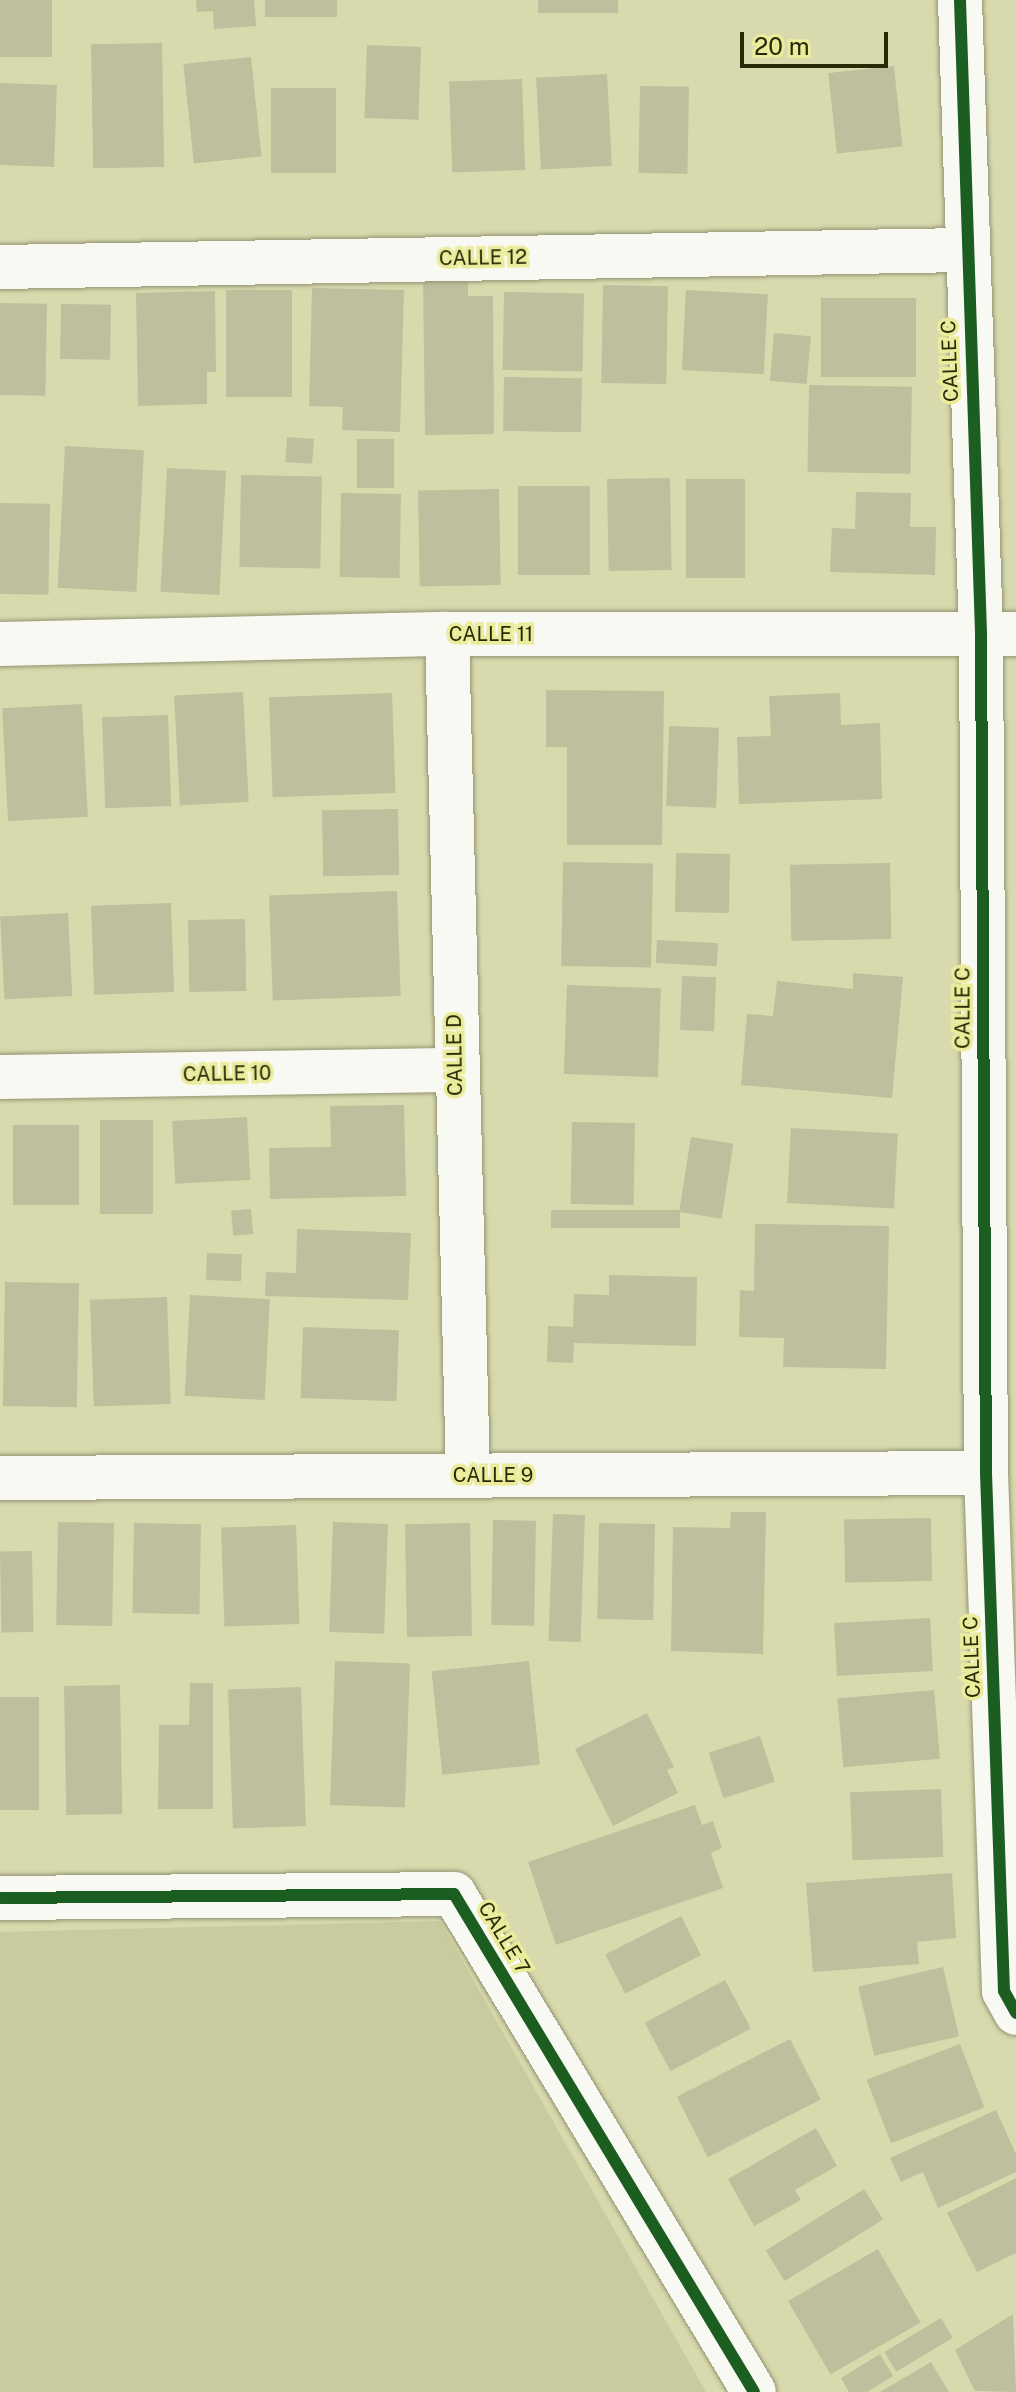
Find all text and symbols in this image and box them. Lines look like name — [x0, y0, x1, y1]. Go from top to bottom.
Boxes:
scale bar — [744, 16, 892, 66]
text: 20 m — [754, 32, 810, 60]
street label: CALLE 12 — [439, 245, 527, 271]
street label: CALLE C — [937, 320, 963, 402]
street label: CALLE 11 — [449, 622, 533, 646]
street label: CALLE C — [951, 967, 975, 1049]
street label: CALLE D — [442, 1014, 468, 1096]
street label: CALLE 10 — [183, 1061, 271, 1087]
street label: CALLE 9 — [453, 1463, 533, 1487]
street label: CALLE C — [959, 1616, 985, 1698]
street label: CALLE 7 — [473, 1897, 535, 1979]

